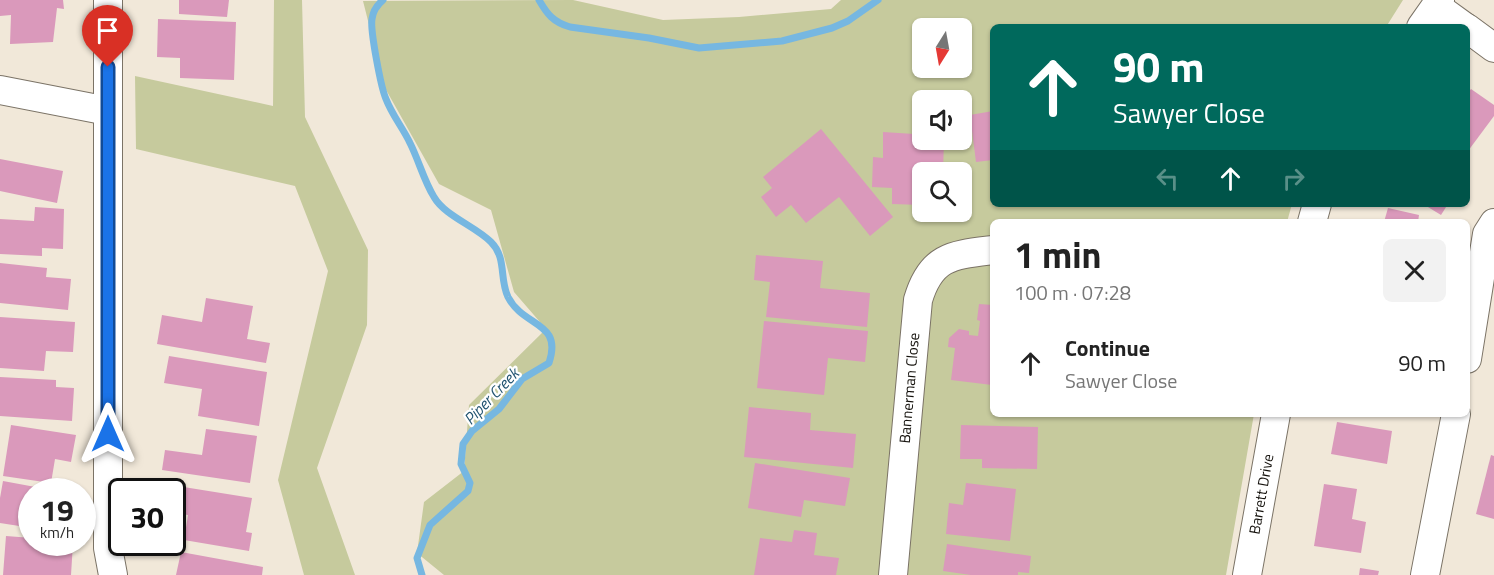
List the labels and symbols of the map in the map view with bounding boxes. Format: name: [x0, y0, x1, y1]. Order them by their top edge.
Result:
pin: [82, 5, 133, 67]
north arrow: [912, 18, 972, 78]
street label: Bannerman Close: [893, 332, 925, 444]
water label: Piper Creek: [458, 361, 526, 430]
position arrow: [76, 402, 140, 466]
street label: Barrett Drive: [1243, 452, 1279, 536]
speed limit sign: 30: [108, 478, 186, 556]

